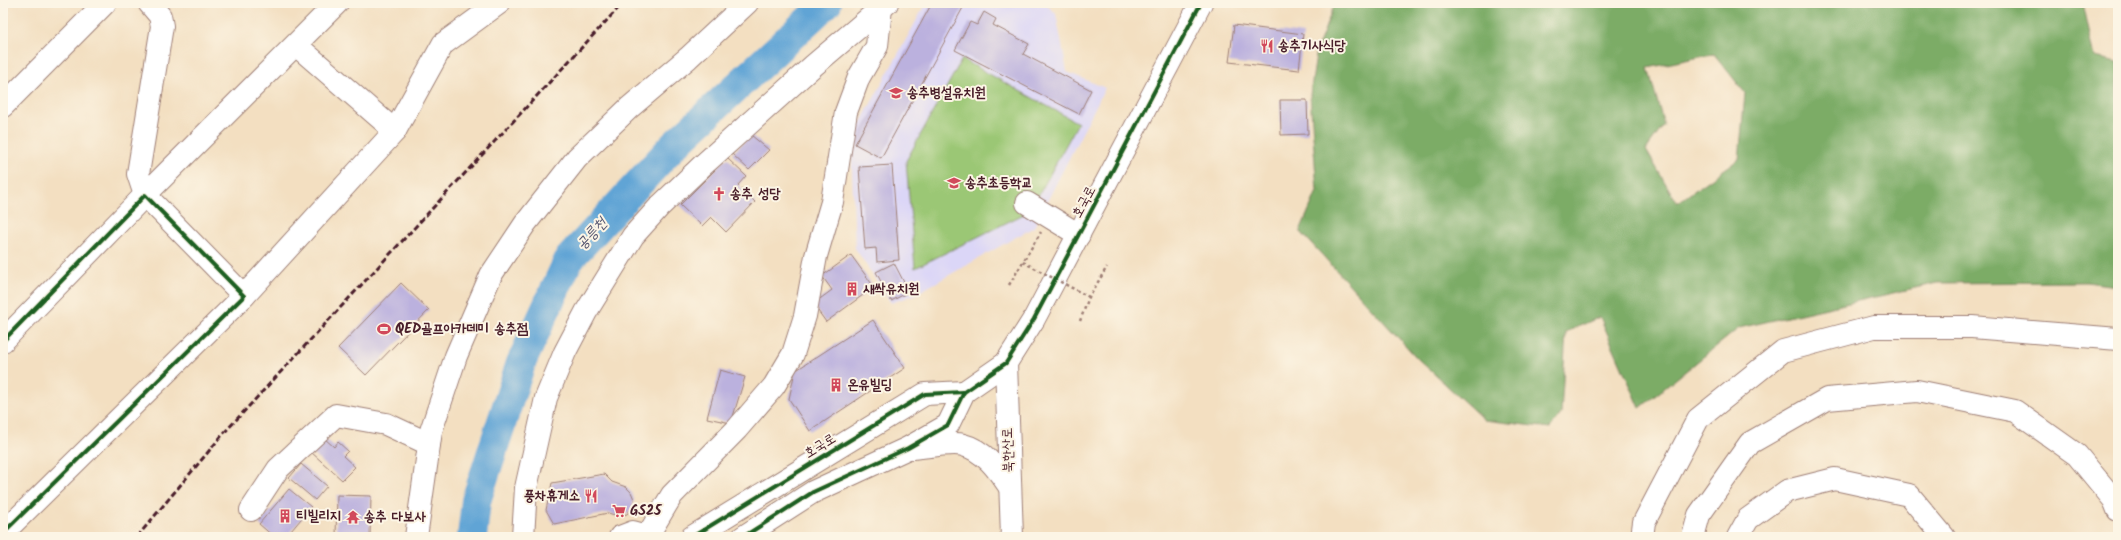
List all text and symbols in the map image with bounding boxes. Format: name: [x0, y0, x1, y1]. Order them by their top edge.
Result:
place label: 송추기사식당: [1278, 35, 1346, 57]
restaurant icon: 송추기사식당: [1259, 38, 1275, 54]
place label: 송추병설유치원: [907, 82, 986, 104]
school or university icon: 송추병설유치원: [888, 85, 904, 101]
place label: 송추초등학교: [965, 172, 1033, 194]
school or university icon: 송추초등학교: [946, 175, 962, 191]
street label: 호국로: [1066, 182, 1102, 222]
place label: 송추 성당: [730, 183, 781, 205]
church icon: 송추 성당: [711, 186, 727, 202]
water label: 공릉천: [571, 211, 614, 255]
place label: 새싹유치원: [863, 278, 919, 300]
building icon: 새싹유치원: [844, 281, 860, 297]
place label: QED골프아카데미 송추점: [395, 318, 529, 340]
sports icon: QED골프아카데미 송추점: [376, 321, 392, 337]
place label: 온유빌딩: [847, 374, 892, 396]
building icon: 온유빌딩: [828, 377, 844, 393]
street label: 북한산로: [997, 427, 1019, 473]
street label: 호국로: [800, 428, 840, 464]
place label: 풍차휴게소: [524, 485, 580, 507]
restaurant icon: 풍차휴게소: [583, 488, 599, 504]
place label: GS25: [630, 500, 663, 522]
supermarket icon: GS25: [611, 503, 627, 519]
place label: 티빌리지: [296, 505, 341, 527]
place label: 송추 다보사: [364, 506, 426, 528]
building icon: 티빌리지: [277, 508, 293, 524]
temple icon: 송추 다보사: [345, 509, 361, 525]

